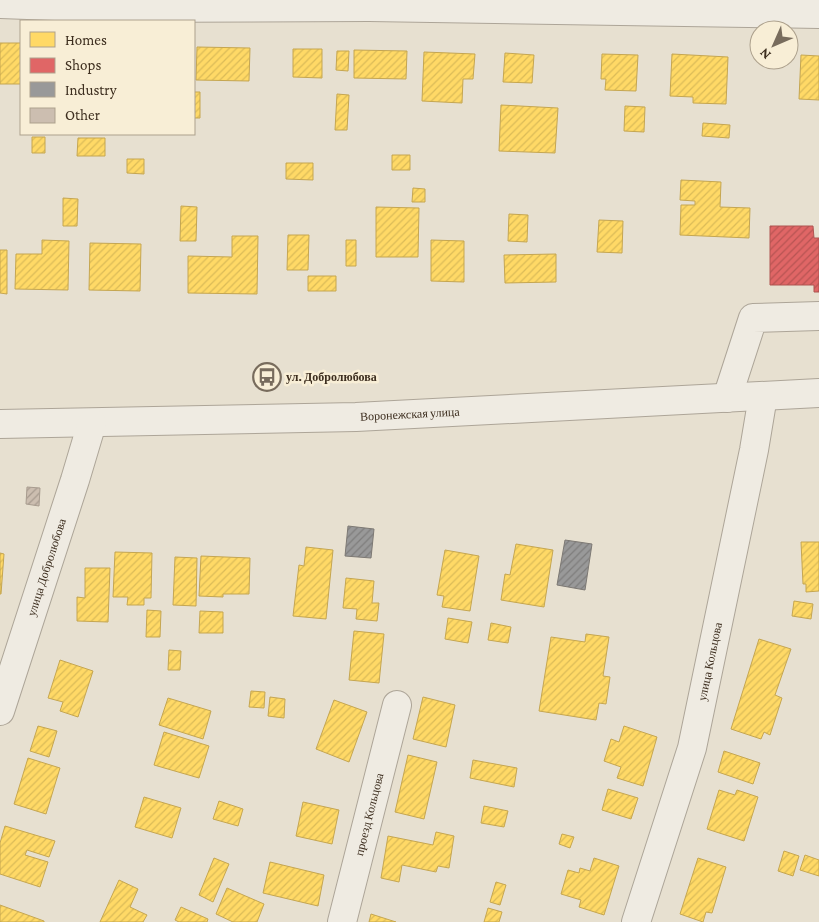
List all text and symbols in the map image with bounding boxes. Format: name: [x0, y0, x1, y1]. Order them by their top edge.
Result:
legend: [20, 20, 195, 135]
north arrow: [749, 20, 799, 70]
text: Homes: [65, 32, 107, 48]
text: N: [755, 45, 774, 63]
text: Shops: [65, 57, 101, 74]
text: Industry: [65, 82, 117, 99]
text: Other: [65, 107, 101, 123]
bus stop icon: ул. Добролюбова: [252, 362, 282, 392]
place label: ул. Добролюбова: [286, 370, 377, 384]
street label: Воронежская улица: [360, 405, 461, 424]
street label: улица Добролюбова: [24, 516, 69, 618]
street label: улица Кольцова: [695, 620, 725, 702]
street label: проезд Кольцова: [352, 771, 387, 857]

